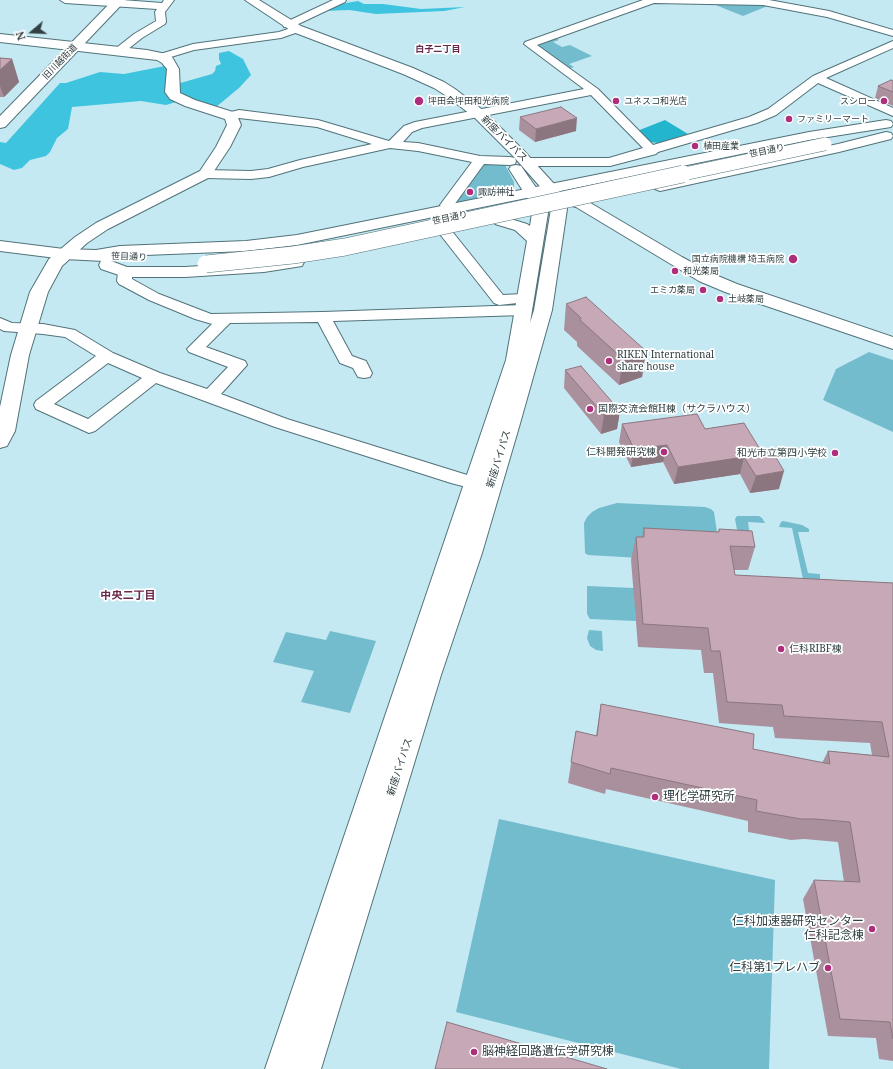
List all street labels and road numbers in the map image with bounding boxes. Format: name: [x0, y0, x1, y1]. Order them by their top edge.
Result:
street label: 旧川越街道: [40, 42, 80, 82]
street label: 新座バイパス: [479, 114, 529, 164]
street label: 笹目通り: [748, 142, 786, 160]
street label: 笹目通り: [431, 209, 469, 227]
street label: 笹目通り: [111, 251, 147, 263]
street label: 新座バイパス: [484, 429, 514, 489]
street label: 新座バイパス: [385, 737, 415, 797]

